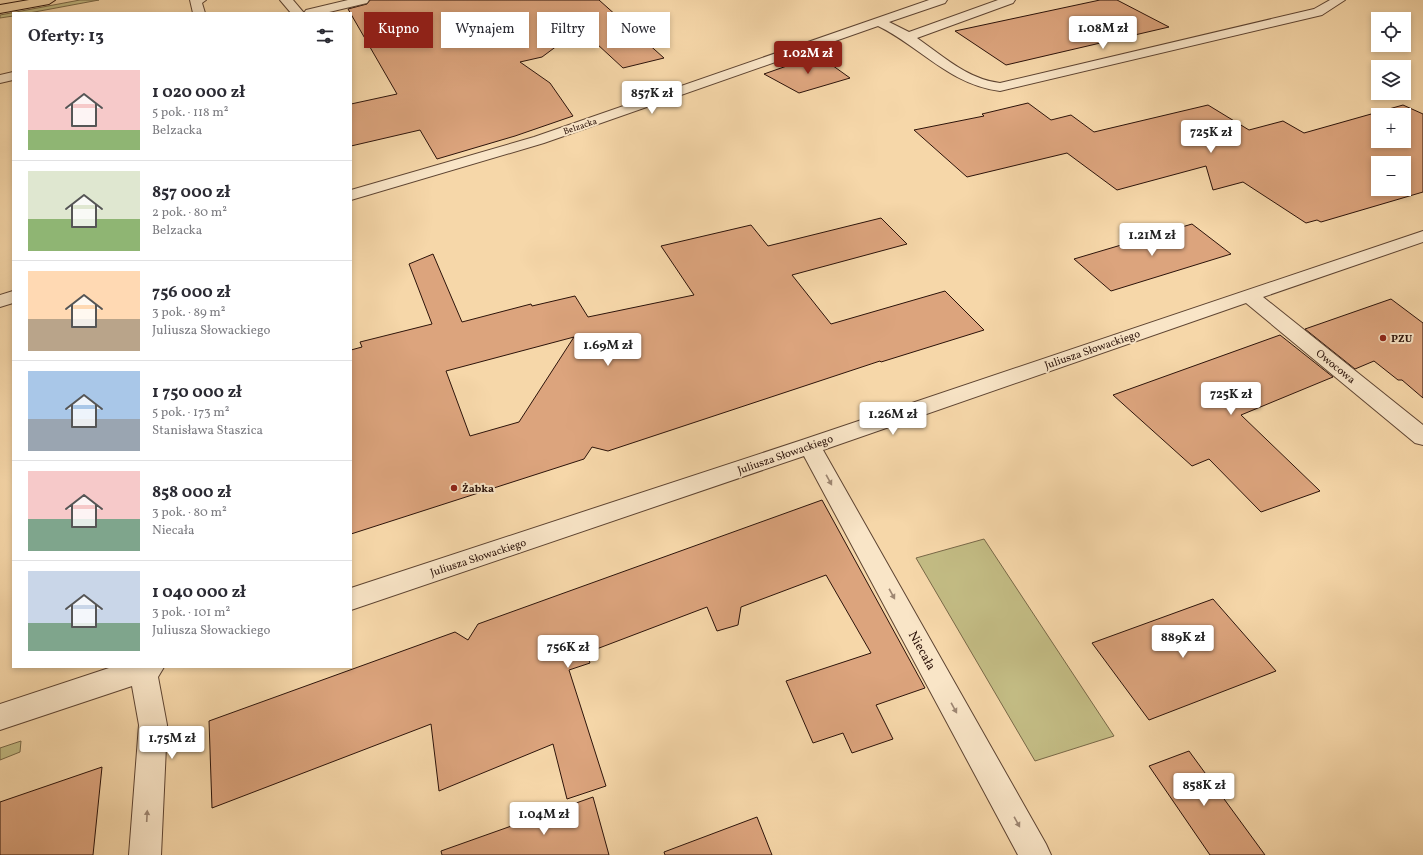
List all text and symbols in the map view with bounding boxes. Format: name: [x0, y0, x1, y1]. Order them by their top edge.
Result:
chip: Kupno: [364, 12, 433, 48]
chip: Wynajem: [441, 12, 529, 48]
chip: Filtry: [537, 12, 599, 48]
chip: Nowe: [607, 12, 670, 48]
map controls: [1371, 12, 1411, 196]
button: locate: [1371, 12, 1411, 52]
pin: 1.08M zł: [1062, 16, 1144, 50]
text: 1.08M zł: [1078, 20, 1128, 38]
text: Oferty: 13: [28, 25, 104, 48]
icon: filters: [314, 25, 336, 47]
pin: 1.02M zł: [767, 41, 849, 75]
text: 1.02M zł: [783, 45, 833, 63]
button: layers: [1371, 60, 1411, 100]
text: 1 020 000 zł: [152, 81, 245, 104]
pin: 857K zł: [615, 81, 689, 115]
text: 857K zł: [631, 85, 673, 103]
icon: home: [60, 86, 108, 134]
text: 5 pok. · 118 m²: [152, 104, 229, 122]
button: +: [1371, 108, 1411, 148]
street label: Belzacka: [562, 115, 599, 138]
pin: 725K zł: [1174, 120, 1248, 154]
text: Belzacka: [152, 122, 202, 140]
text: 725K zł: [1190, 124, 1232, 142]
button: −: [1371, 156, 1411, 196]
text: 857 000 zł: [152, 181, 230, 204]
icon: home: [60, 187, 108, 235]
text: 2 pok. · 80 m²: [152, 204, 227, 222]
text: Belzacka: [152, 222, 202, 240]
pin: 1.21M zł: [1111, 223, 1193, 257]
text: 1.21M zł: [1128, 227, 1176, 245]
text: 756 000 zł: [152, 281, 231, 304]
icon: home: [60, 287, 108, 335]
text: 3 pok. · 89 m²: [152, 304, 226, 322]
text: Juliusza Słowackiego: [152, 322, 270, 340]
street label: Juliusza Słowackiego: [1043, 327, 1142, 374]
place label: PZU: [1391, 332, 1413, 347]
pin: 1.69M zł: [567, 333, 649, 367]
marker: PZU: [1378, 333, 1388, 343]
text: 1.69M zł: [583, 337, 633, 355]
street label: Owocowa: [1312, 347, 1358, 388]
text: 1 750 000 zł: [152, 381, 242, 404]
pin: 725K zł: [1194, 382, 1268, 416]
text: 725K zł: [1210, 386, 1252, 404]
icon: home: [60, 387, 108, 435]
pin: 1.26M zł: [852, 402, 934, 436]
text: 5 pok. · 173 m²: [152, 404, 230, 422]
text: 1.26M zł: [868, 406, 918, 424]
text: Stanisława Staszica: [152, 422, 263, 440]
street label: Juliusza Słowackiego: [736, 432, 835, 479]
one-way arrow: [826, 474, 833, 486]
text: 858 000 zł: [152, 481, 231, 504]
place label: Żabka: [462, 482, 494, 497]
marker: Żabka: [449, 483, 459, 493]
icon: home: [60, 487, 108, 535]
text: 3 pok. · 80 m²: [152, 504, 227, 522]
text: Niecała: [152, 522, 194, 540]
street label: Juliusza Słowackiego: [428, 536, 529, 581]
text: 1 040 000 zł: [152, 581, 246, 604]
icon: home: [60, 587, 108, 635]
one-way arrow: [888, 588, 895, 600]
text: 3 pok. · 101 m²: [152, 604, 230, 622]
text: Juliusza Słowackiego: [152, 622, 270, 640]
pin: 889K zł: [1146, 625, 1220, 659]
street label: Niecała: [903, 628, 939, 674]
text: 889K zł: [1161, 629, 1205, 647]
pin: 756K zł: [531, 635, 605, 669]
text: 756K zł: [547, 639, 589, 657]
one-way arrow: [951, 702, 958, 714]
pin: 1.75M zł: [131, 726, 213, 760]
text: 1.75M zł: [148, 730, 196, 748]
pin: 858K zł: [1167, 773, 1241, 807]
text: 858K zł: [1182, 777, 1226, 795]
pin: 1.04M zł: [503, 802, 585, 836]
text: 1.04M zł: [519, 806, 569, 824]
one-way arrow: [144, 810, 151, 822]
one-way arrow: [1013, 816, 1020, 828]

